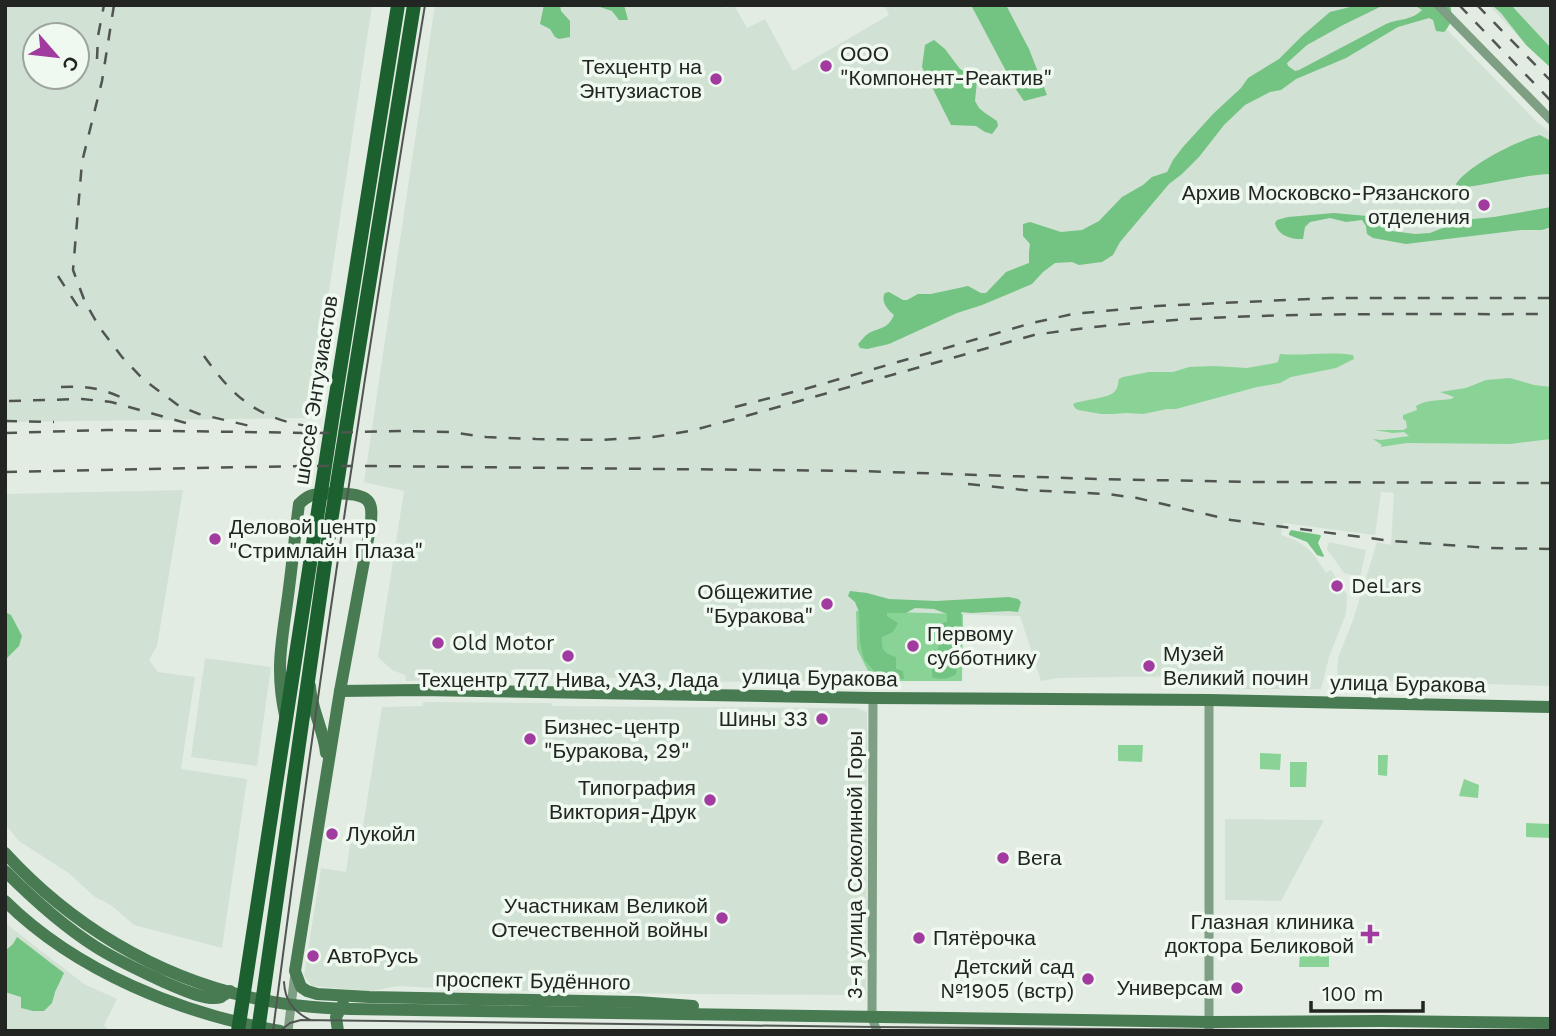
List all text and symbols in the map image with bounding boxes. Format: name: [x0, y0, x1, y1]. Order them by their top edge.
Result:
north arrow: [21, 21, 91, 91]
place label: ООО "Компонент-Реактив": [840, 41, 1052, 90]
text: С: [57, 52, 84, 75]
place label: Техцентр на Энтузиастов: [579, 54, 702, 103]
marker: ООО "Компонент-Реактив": [818, 58, 834, 74]
marker: Техцентр на Энтузиастов: [708, 71, 724, 87]
place label: Архив Московско-Рязанского отделения: [1182, 180, 1470, 229]
marker: Архив Московско-Рязанского отделения: [1476, 197, 1492, 213]
street label: шоссе Энтузиастов: [288, 294, 343, 486]
place label: Деловой центр "Стримлайн Плаза": [229, 514, 423, 563]
marker: Деловой центр "Стримлайн Плаза": [207, 531, 223, 547]
place label: DeLars: [1351, 573, 1422, 598]
marker: DeLars: [1329, 578, 1345, 594]
place label: Общежитие "Буракова": [697, 579, 813, 628]
marker: Общежитие "Буракова": [819, 596, 835, 612]
place label: Первому субботнику: [927, 621, 1037, 670]
place label: Old Motor: [452, 630, 555, 655]
marker: Old Motor: [430, 635, 446, 651]
marker: Первому субботнику: [905, 638, 921, 654]
place label: Музей Великий почин: [1163, 641, 1309, 690]
marker: Техцентр 777 Нива, УАЗ, Лада: [560, 648, 576, 664]
marker: Музей Великий почин: [1141, 658, 1157, 674]
street label: улица Буракова: [742, 664, 898, 691]
place label: Техцентр 777 Нива, УАЗ, Лада: [418, 667, 719, 692]
street label: улица Буракова: [1330, 670, 1486, 697]
place label: Шины 33: [719, 706, 808, 731]
marker: Шины 33: [814, 711, 830, 727]
place label: Бизнес-центр "Буракова, 29": [544, 714, 690, 763]
marker: Бизнес-центр "Буракова, 29": [522, 731, 538, 747]
street label: 3-я улица Соколиной Горы: [842, 731, 867, 999]
place label: Типография Виктория-Друк: [549, 775, 697, 824]
marker: Типография Виктория-Друк: [702, 792, 718, 808]
place label: Лукойл: [346, 821, 416, 846]
marker: Лукойл: [324, 826, 340, 842]
place label: Вега: [1017, 845, 1062, 870]
marker: Вега: [995, 850, 1011, 866]
place label: Участникам Великой Отечественной войны: [491, 893, 708, 942]
place label: Глазная клиника доктора Беликовой: [1165, 909, 1354, 958]
marker: Участникам Великой Отечественной войны: [714, 910, 730, 926]
marker: Глазная клиника доктора Беликовой: [1360, 924, 1380, 944]
place label: Пятёрочка: [933, 925, 1036, 950]
marker: Пятёрочка: [911, 930, 927, 946]
place label: АвтоРусь: [327, 943, 419, 968]
marker: АвтоРусь: [305, 948, 321, 964]
place label: Детский сад №1905 (встр): [940, 954, 1074, 1003]
street label: проспект Будённого: [435, 966, 631, 995]
scale bar: [1311, 970, 1423, 1014]
marker: Детский сад №1905 (встр): [1080, 971, 1096, 987]
place label: Универсам: [1116, 975, 1223, 1000]
marker: Универсам: [1229, 980, 1245, 996]
text: 100 m: [1322, 981, 1384, 1006]

